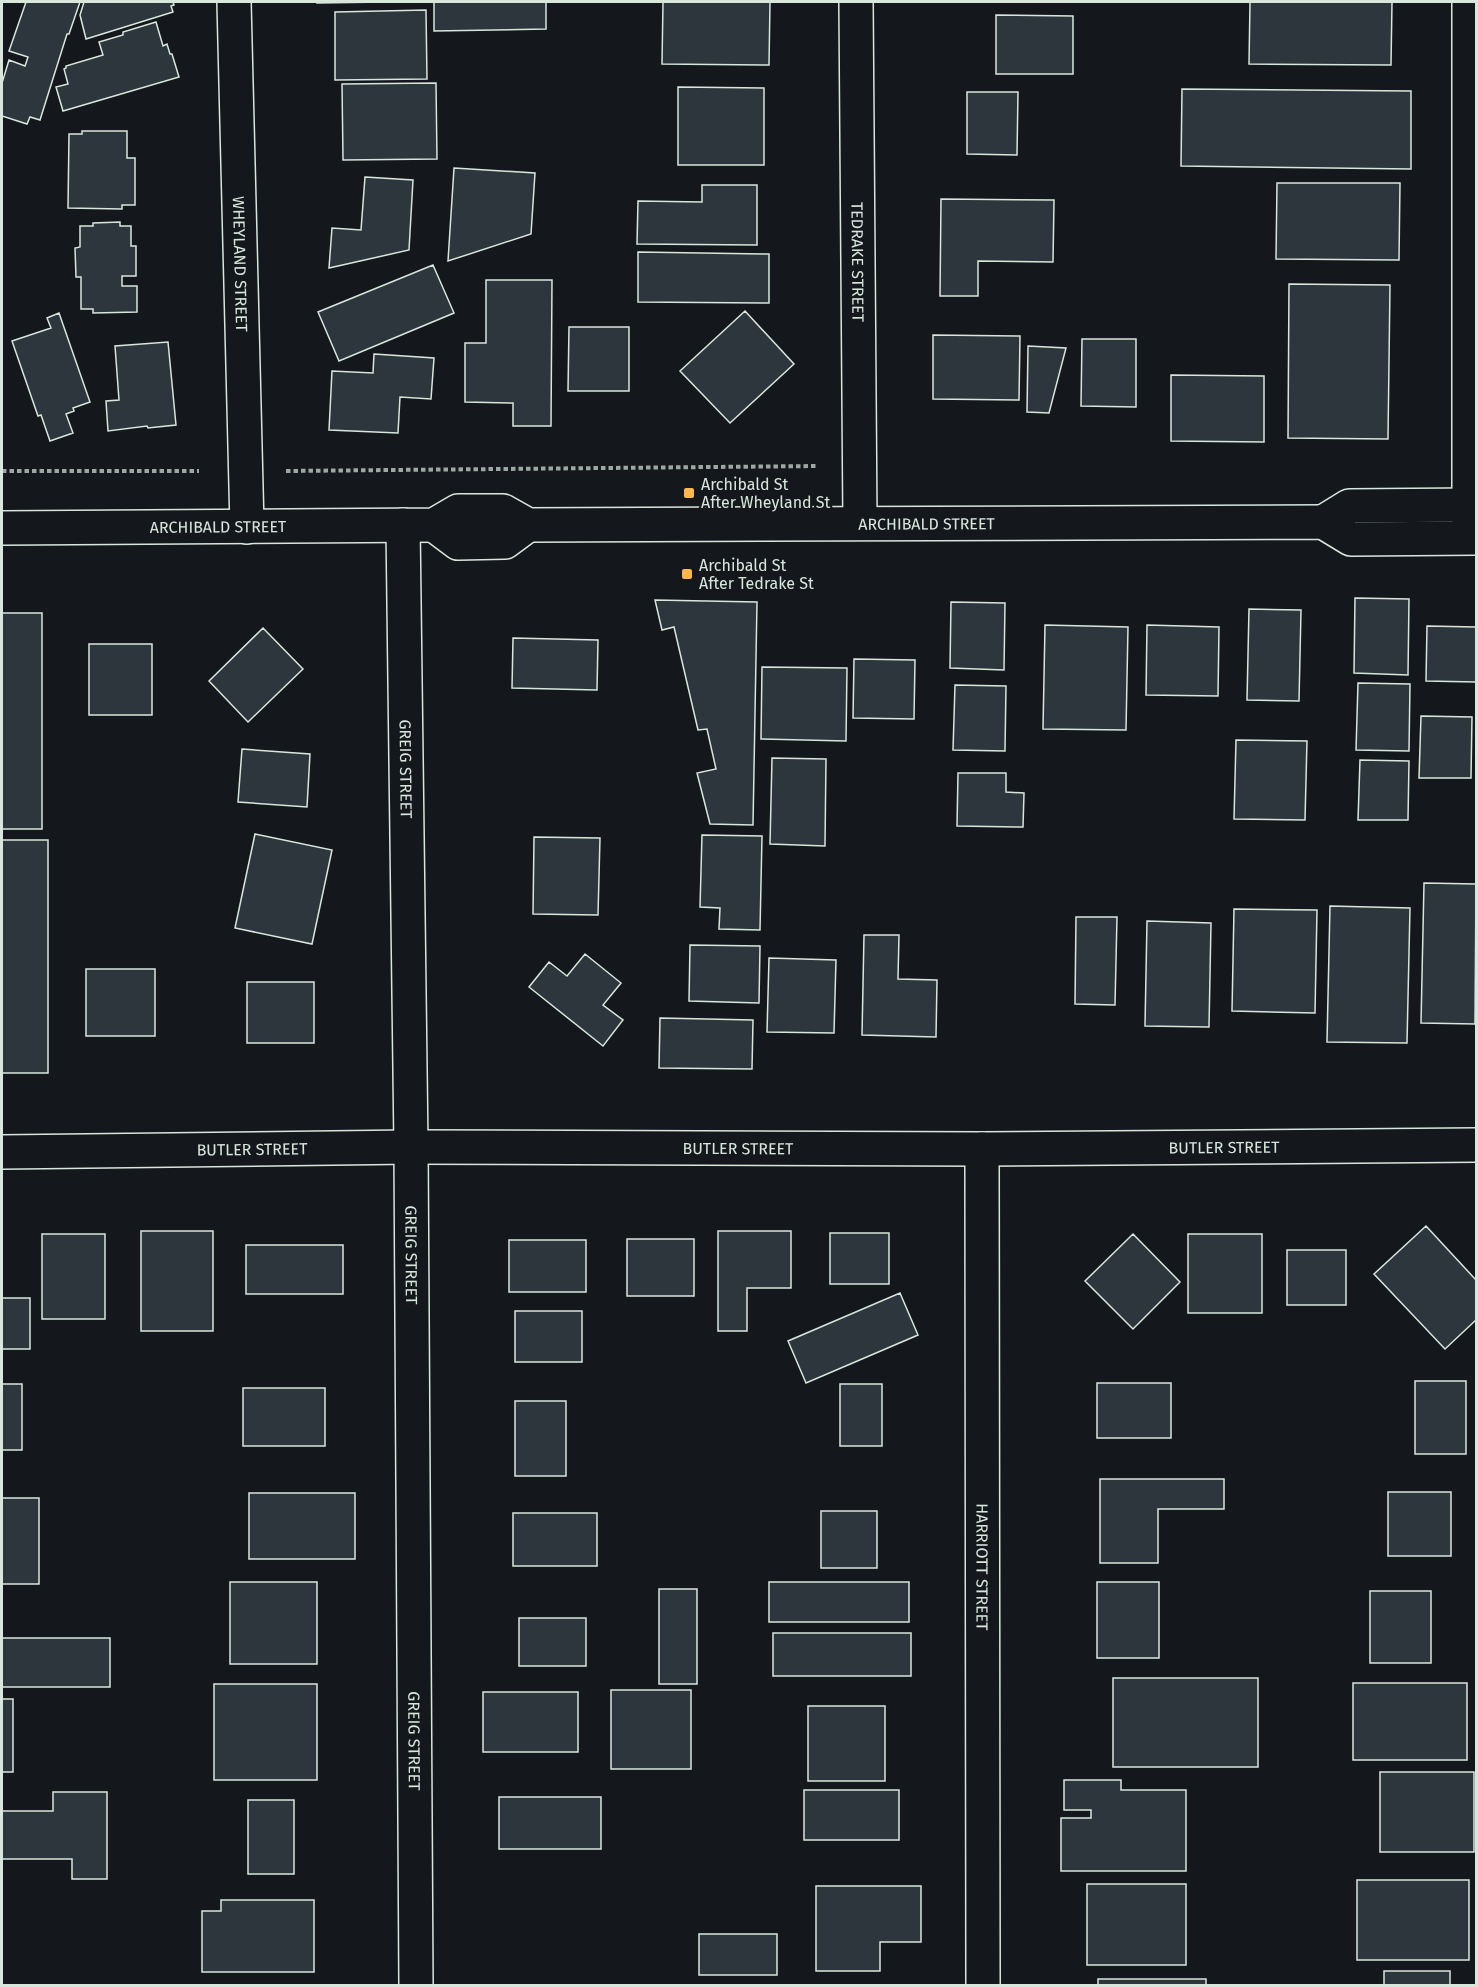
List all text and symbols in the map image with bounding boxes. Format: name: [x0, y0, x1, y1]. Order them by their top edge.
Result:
street label: WHEYLAND STREET: [229, 196, 252, 333]
street label: TEDRAKE STREET: [848, 202, 868, 323]
place label: Archibald St After Wheyland St: [701, 475, 831, 512]
marker: Archibald St After Wheyland St: [682, 486, 696, 500]
street label: ARCHIBALD STREET: [858, 514, 996, 533]
street label: ARCHIBALD STREET: [150, 517, 287, 536]
place label: Archibald St After Tedrake St: [699, 556, 814, 593]
marker: Archibald St After Tedrake St: [680, 567, 694, 581]
street label: GREIG STREET: [396, 719, 416, 819]
street label: BUTLER STREET: [1168, 1137, 1280, 1157]
street label: BUTLER STREET: [683, 1138, 794, 1158]
street label: BUTLER STREET: [196, 1139, 308, 1159]
street label: GREIG STREET: [402, 1205, 421, 1305]
street label: HARRIOTT STREET: [973, 1503, 992, 1631]
street label: GREIG STREET: [405, 1691, 424, 1791]

